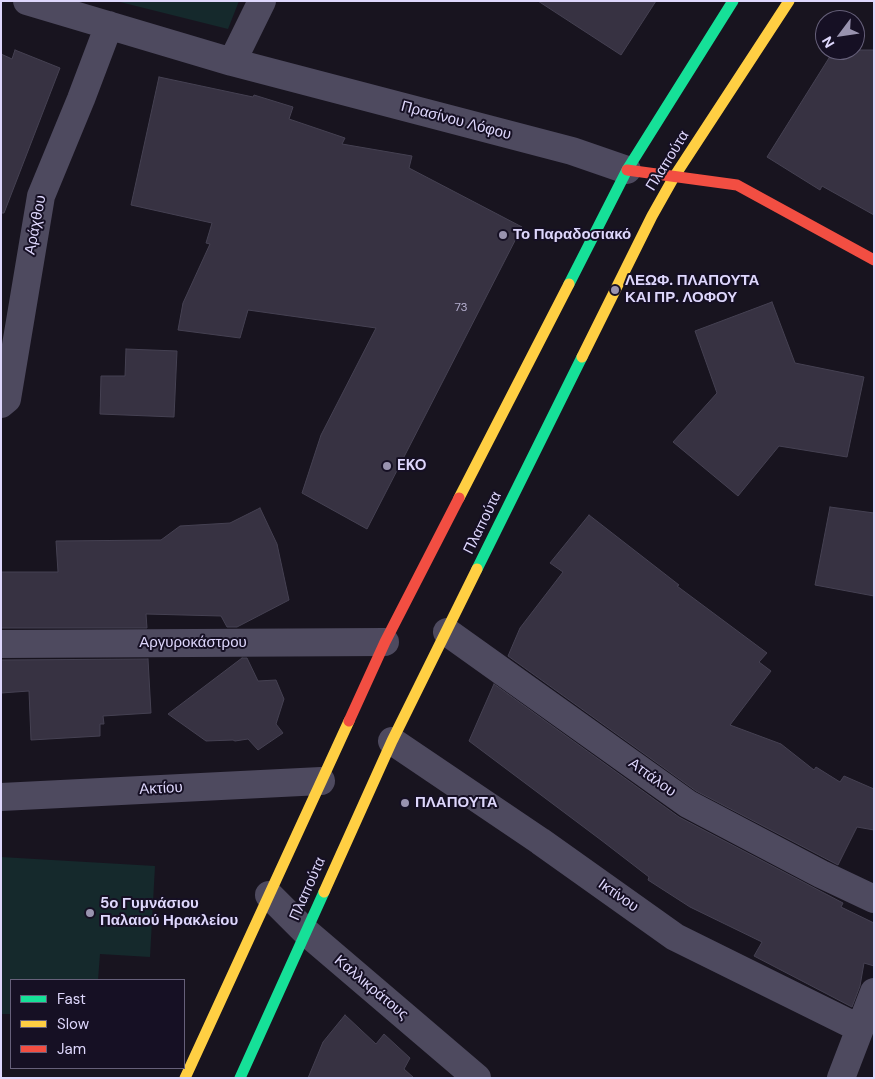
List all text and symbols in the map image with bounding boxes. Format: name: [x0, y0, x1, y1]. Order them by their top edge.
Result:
north arrow: [815, 10, 865, 60]
text: N: [818, 33, 838, 51]
street label: Πρασίνου Λόφου: [399, 98, 513, 144]
street label: Πλαπούτα: [643, 128, 693, 194]
street label: Αράχθου: [21, 194, 51, 256]
place label: Το Παραδοσιακό: [513, 226, 631, 244]
marker: Το Παραδοσιακό: [497, 229, 509, 241]
place label: ΛΕΩΦ. ΠΛΑΠΟΥΤΑ ΚΑΙ ΠΡ. ΛΟΦΟΥ: [625, 272, 759, 307]
marker: ΛΕΩΦ. ΠΛΑΠΟΥΤΑ ΚΑΙ ΠΡ. ΛΟΦΟΥ: [609, 284, 621, 296]
house number: 73: [454, 301, 468, 315]
place label: EKO: [397, 457, 427, 475]
marker: EKO: [381, 460, 393, 472]
street label: Πλαπούτα: [460, 489, 506, 557]
street label: Αργυροκάστρου: [139, 634, 247, 652]
street label: Αττάλου: [625, 755, 679, 801]
street label: Ακτίου: [139, 779, 183, 799]
place label: ΠΛΑΠΟΥΤΑ: [415, 794, 498, 812]
marker: ΠΛΑΠΟΥΤΑ: [399, 797, 411, 809]
street label: Πλαπούτα: [286, 855, 330, 923]
street label: Ικτίνου: [594, 876, 642, 916]
place label: 5ο Γυμνάσιου Παλαιού Ηρακλείου: [100, 895, 238, 930]
marker: 5ο Γυμνάσιου Παλαιού Ηρακλείου: [84, 907, 96, 919]
street label: Καλλικράτους: [330, 952, 412, 1024]
legend: [10, 979, 185, 1069]
text: Fast: [57, 989, 86, 1009]
text: Slow: [57, 1014, 89, 1034]
text: Jam: [57, 1039, 86, 1059]

